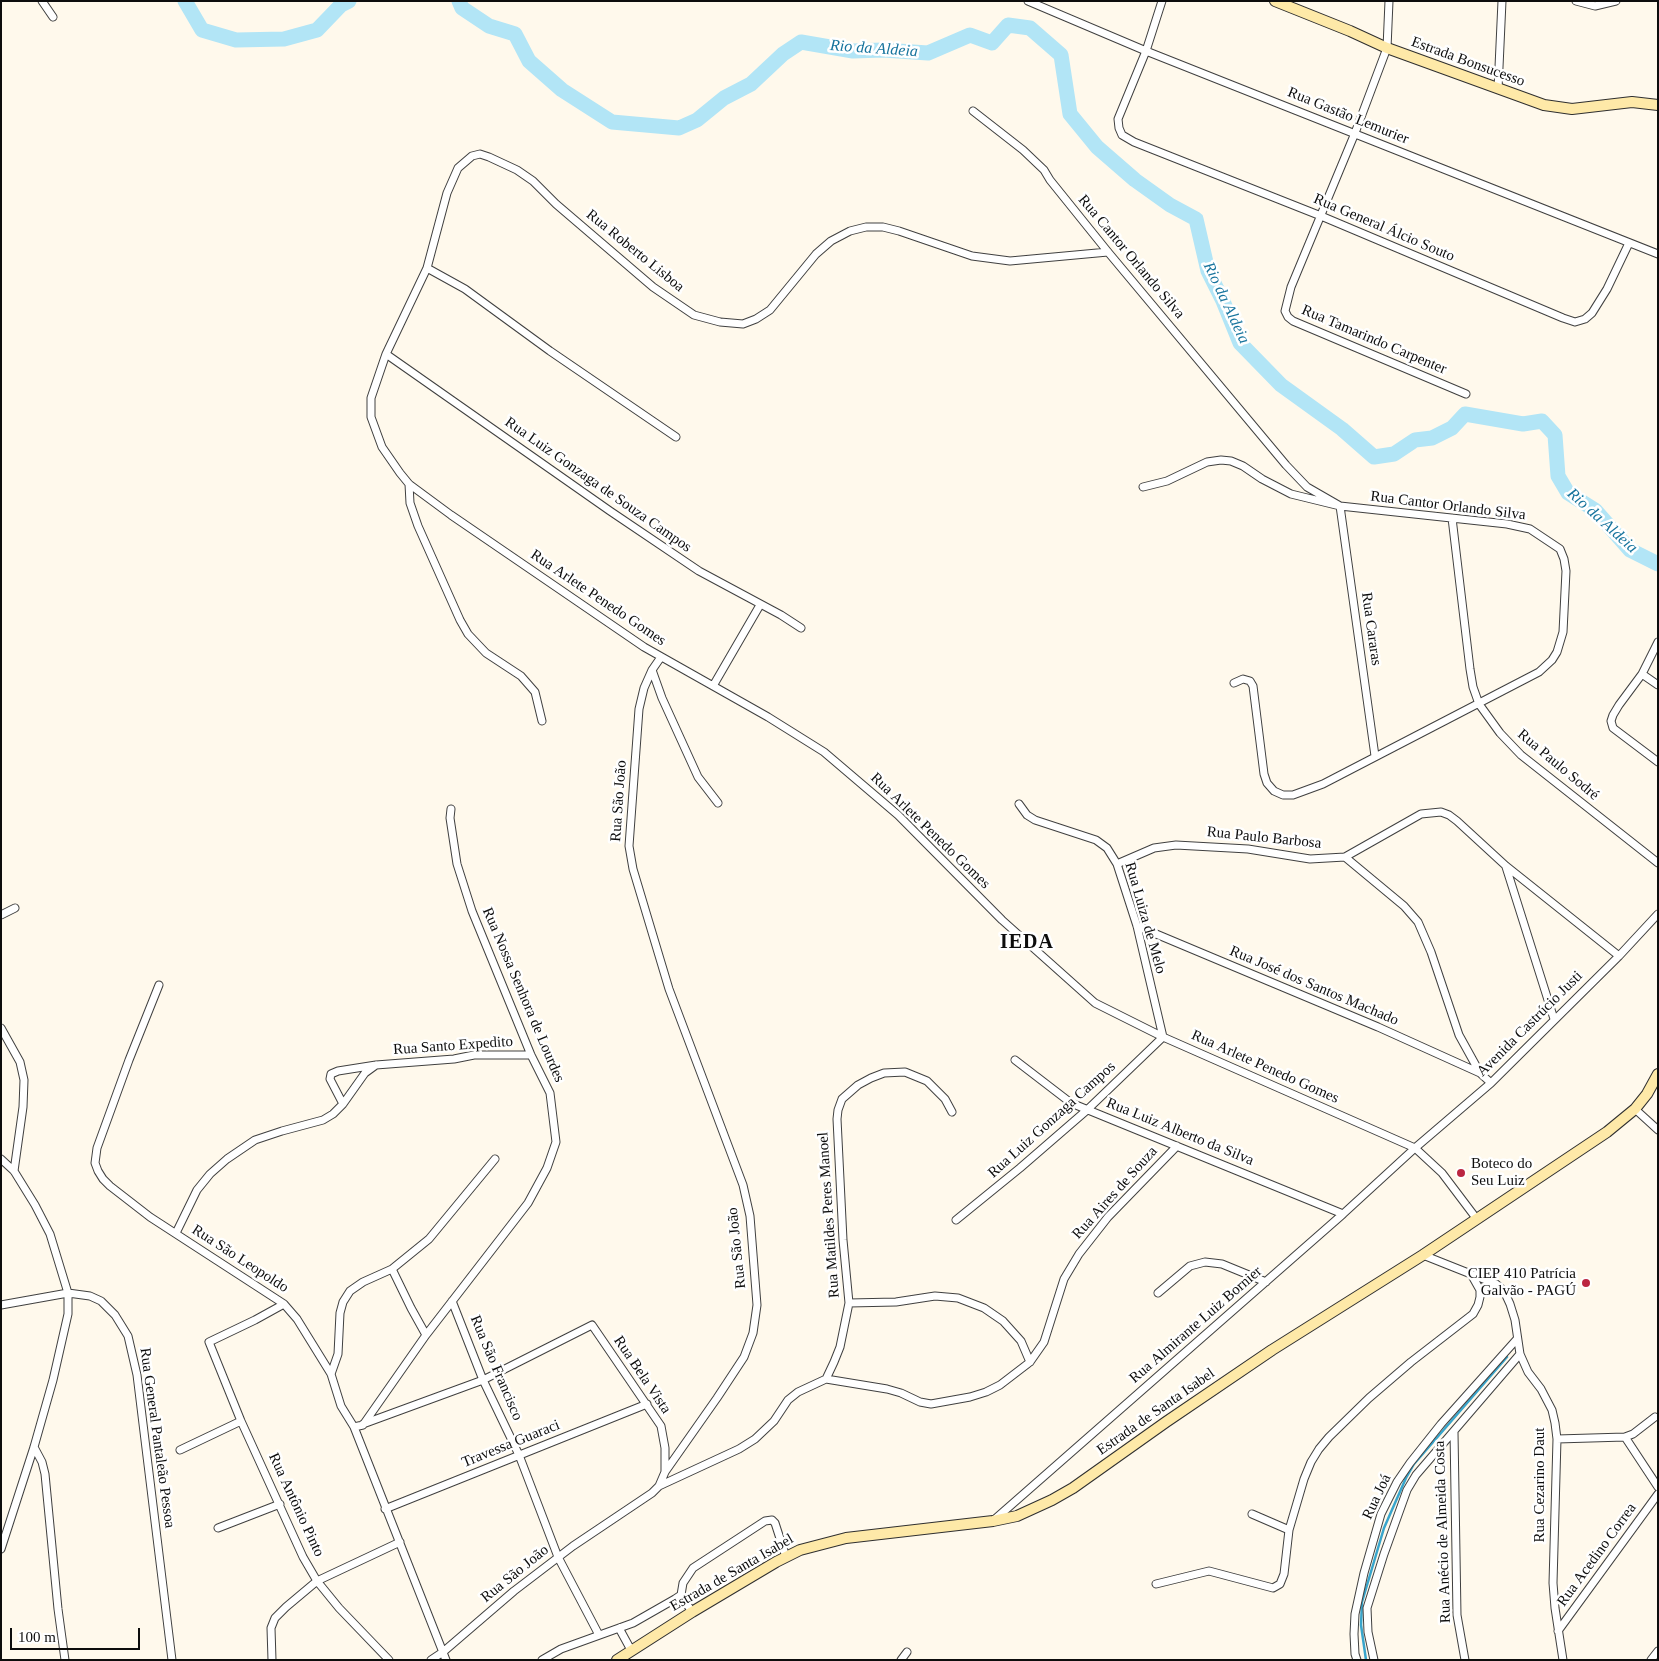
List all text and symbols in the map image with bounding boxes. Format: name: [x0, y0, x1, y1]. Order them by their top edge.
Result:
street label: Estrada Bonsucesso: [1409, 33, 1527, 91]
water label: Rio da Aldeia: [829, 36, 919, 62]
street label: Rua Gastão Lemurier: [1285, 83, 1411, 149]
street label: Rua General Álcio Souto: [1311, 190, 1457, 266]
street label: Rua Cantor Orlando Silva: [1074, 191, 1188, 323]
street label: Rua Roberto Lisboa: [582, 206, 688, 296]
water label: Rio da Aldeia: [1199, 259, 1253, 347]
street label: Rua Tamarindo Carpenter: [1299, 301, 1449, 379]
street label: Rua Luiz Gonzaga de Souza Campos: [501, 413, 695, 557]
water label: Rio da Aldeia: [1563, 484, 1641, 558]
street label: Rua Cantor Orlando Silva: [1369, 488, 1527, 524]
street label: Rua Arlete Penedo Gomes: [527, 546, 669, 650]
street label: Rua Cararas: [1357, 591, 1385, 667]
street label: Rua Paulo Sodré: [1514, 726, 1602, 804]
street label: Rua São João: [607, 760, 631, 842]
street label: Rua Arlete Penedo Gomes: [866, 769, 994, 893]
street label: Rua Paulo Barbosa: [1206, 823, 1322, 853]
street label: Rua Luiza de Melo: [1120, 860, 1170, 976]
street label: Rua Nossa Senhora de Lourdes: [478, 905, 568, 1085]
district label: IEDA: [999, 931, 1055, 955]
street label: Rua José dos Santos Machado: [1227, 942, 1401, 1030]
street label: Avenida Castrúcio Justi: [1473, 967, 1587, 1081]
street label: Rua Arlete Penedo Gomes: [1188, 1026, 1342, 1108]
street label: Rua Santo Expedito: [393, 1033, 513, 1059]
street label: Rua Luiz Gonzaga Campos: [985, 1058, 1119, 1182]
street label: Rua Luiz Alberto da Silva: [1104, 1094, 1256, 1170]
street label: Rua Matildes Peres Manoel: [814, 1131, 844, 1299]
street label: Rua Aires de Souza: [1069, 1143, 1161, 1243]
place label: Boteco do Seu Luiz: [1471, 1155, 1532, 1190]
marker: Boteco do Seu Luiz: [1455, 1167, 1467, 1179]
street label: Rua São João: [724, 1206, 750, 1290]
street label: Rua São Leopoldo: [188, 1221, 292, 1297]
street label: Rua Almirante Luiz Bornier: [1126, 1263, 1266, 1387]
place label: CIEP 410 Patrícia Galvão - PAGÚ: [1468, 1265, 1576, 1300]
marker: CIEP 410 Patrícia Galvão - PAGÚ: [1580, 1277, 1592, 1289]
street label: Rua São Francisco: [466, 1313, 526, 1423]
street label: Rua Bela Vista: [609, 1333, 675, 1417]
street label: Rua General Pantaleão Pessoa: [135, 1347, 179, 1529]
street label: Estrada de Santa Isabel: [1094, 1365, 1218, 1459]
street label: Travessa Guaraci: [459, 1416, 563, 1472]
street label: Rua Cezarino Daut: [1531, 1428, 1549, 1542]
street label: Rua Anécio de Almeida Costa: [1431, 1441, 1455, 1623]
street label: Rua Antônio Pinto: [264, 1450, 328, 1560]
street label: Rua Joá: [1359, 1471, 1395, 1523]
street label: Rua Acedino Correa: [1553, 1500, 1641, 1610]
street label: Estrada de Santa Isabel: [667, 1530, 797, 1616]
street label: Rua São João: [478, 1541, 552, 1607]
scale bar: [12, 1618, 142, 1650]
text: 100 m: [18, 1629, 56, 1645]

